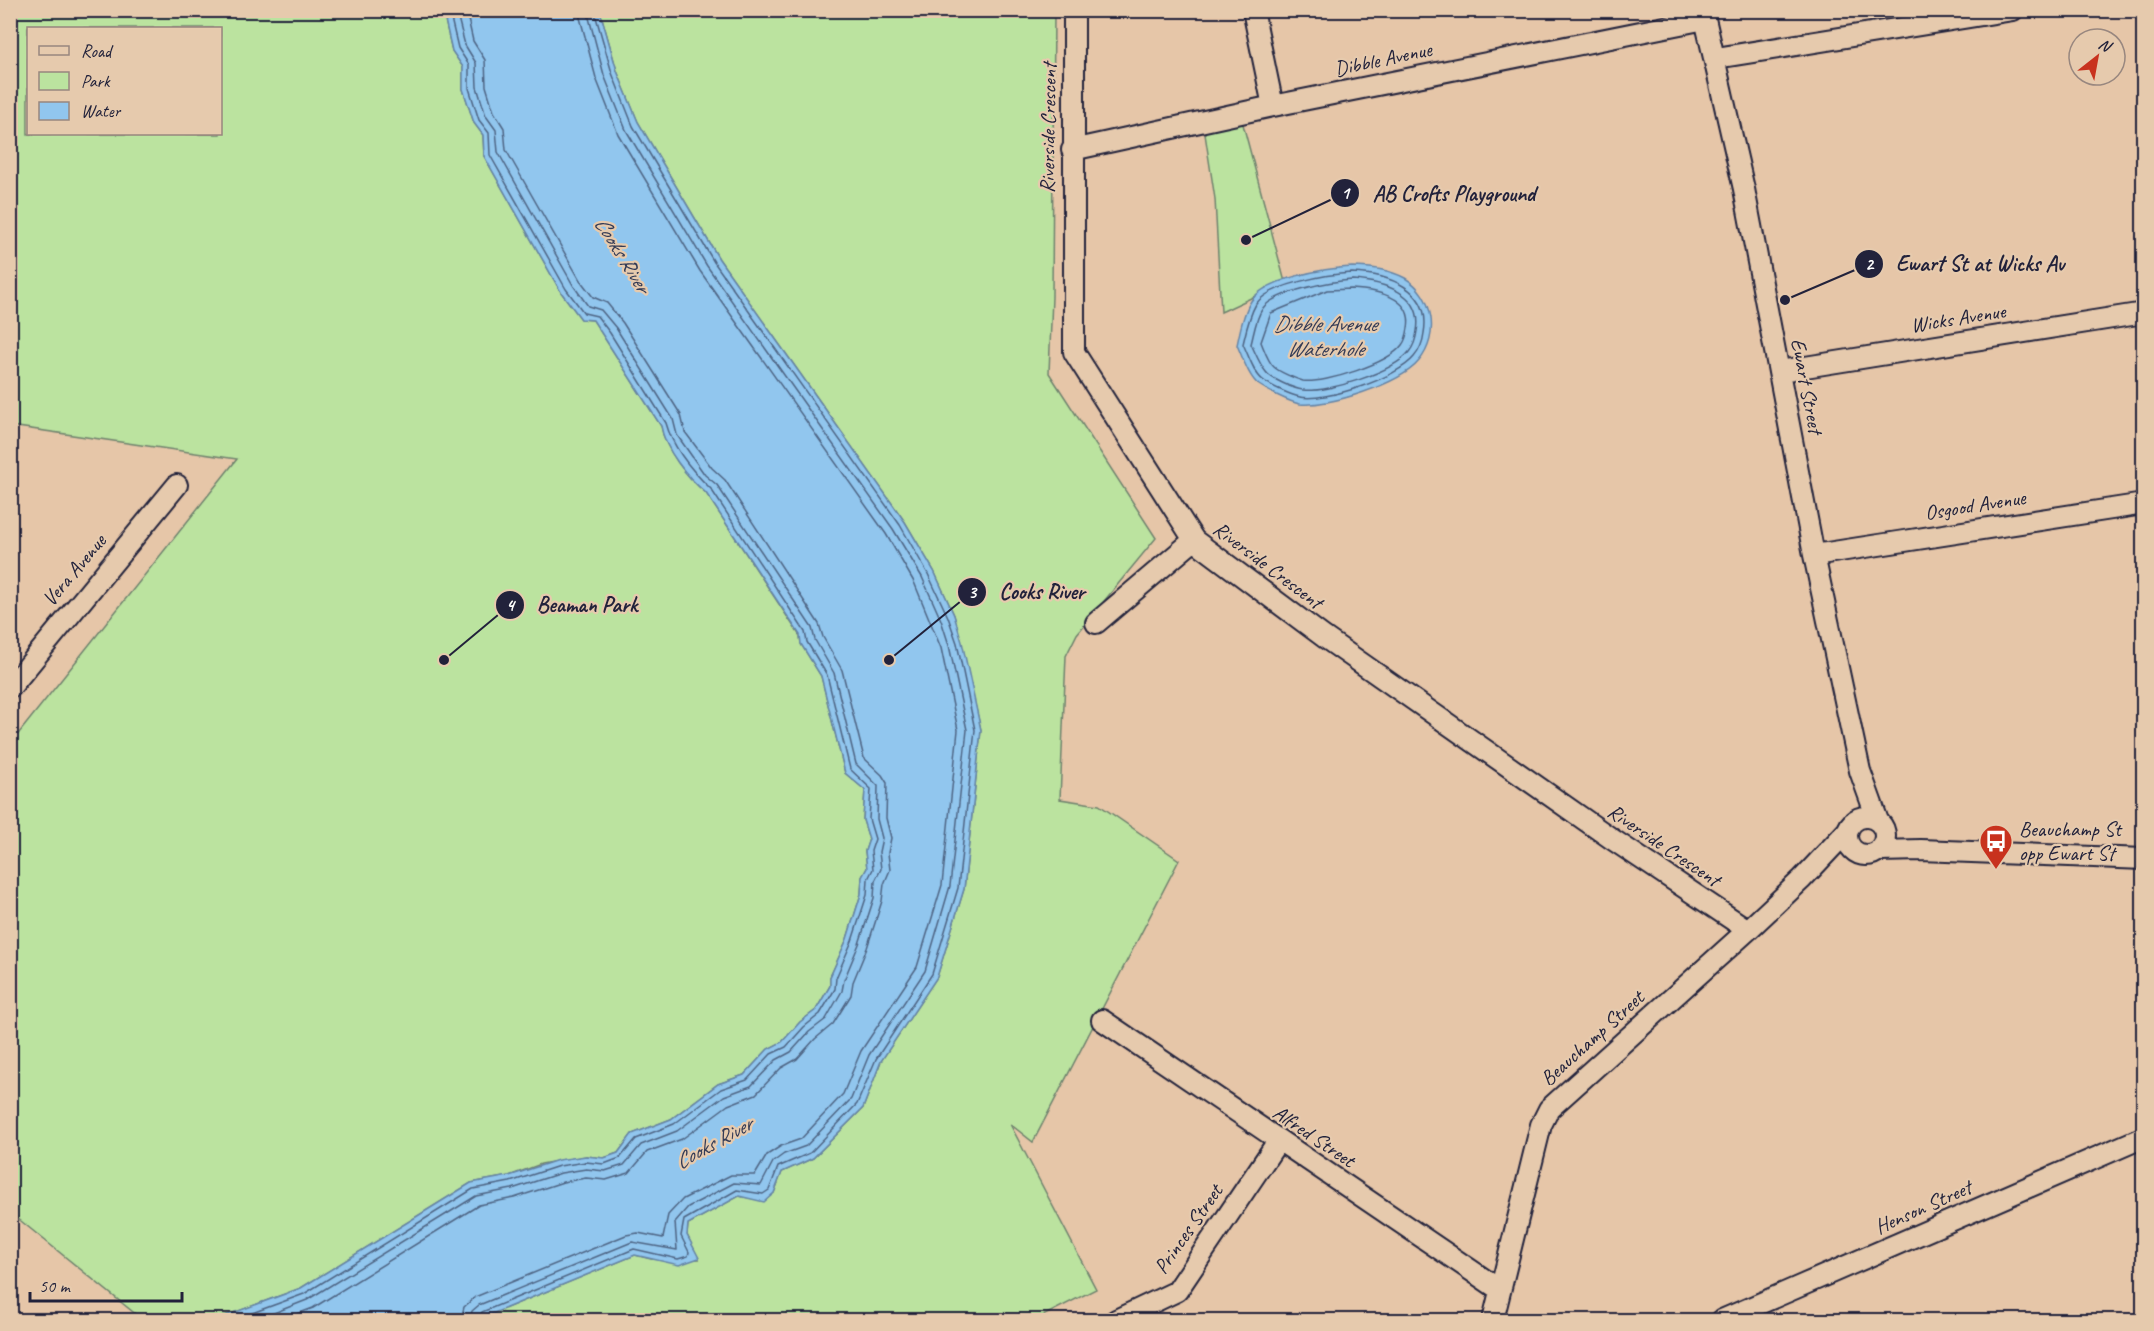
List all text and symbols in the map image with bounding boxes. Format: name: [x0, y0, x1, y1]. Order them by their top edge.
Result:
legend: [27, 27, 222, 135]
north arrow: [2067, 27, 2127, 87]
text: N: [2095, 34, 2116, 58]
street label: Dibble Avenue: [1332, 36, 1435, 82]
text: Road: [81, 40, 114, 62]
street label: Riverside Crescent: [1034, 60, 1062, 193]
text: Park: [81, 70, 111, 92]
text: Water: [81, 100, 122, 122]
callout: AB Crofts Playground: [1330, 173, 1547, 213]
text: AB Crofts Playground: [1373, 180, 1539, 208]
text: 1: [1341, 182, 1351, 204]
water label: Cooks River: [588, 211, 658, 301]
callout: Ewart St at Wicks Av: [1854, 244, 2076, 284]
text: Ewart St at Wicks Av: [1896, 250, 2067, 278]
text: 2: [1865, 253, 1875, 275]
street label: Wicks Avenue: [1909, 298, 2008, 338]
water label: Dibble Avenue Waterhole: [1273, 310, 1380, 363]
street label: Ewart Street: [1785, 336, 1830, 439]
street label: Osgood Avenue: [1923, 484, 2028, 526]
street label: Riverside Crescent: [1208, 515, 1330, 616]
street label: Vera Avenue: [36, 528, 112, 611]
callout: Cooks River: [957, 572, 1097, 612]
text: Cooks River: [999, 578, 1088, 606]
text: 3: [968, 581, 978, 603]
callout: Beaman Park: [495, 585, 649, 625]
text: Beaman Park: [537, 591, 639, 619]
text: 4: [506, 594, 516, 616]
street label: Riverside Crescent: [1603, 798, 1728, 894]
place label: Beauchamp St opp Ewart St: [2019, 816, 2123, 866]
bus stop icon: Beauchamp St opp Ewart St: [1978, 823, 2014, 870]
street label: Beauchamp Street: [1535, 983, 1651, 1091]
street label: Alfred Street: [1268, 1099, 1362, 1174]
water label: Cooks River: [670, 1108, 761, 1176]
street label: Henson Street: [1871, 1173, 1978, 1240]
street label: Princes Street: [1148, 1178, 1229, 1279]
scale bar: [30, 1265, 182, 1303]
text: 50 m: [39, 1275, 72, 1297]

